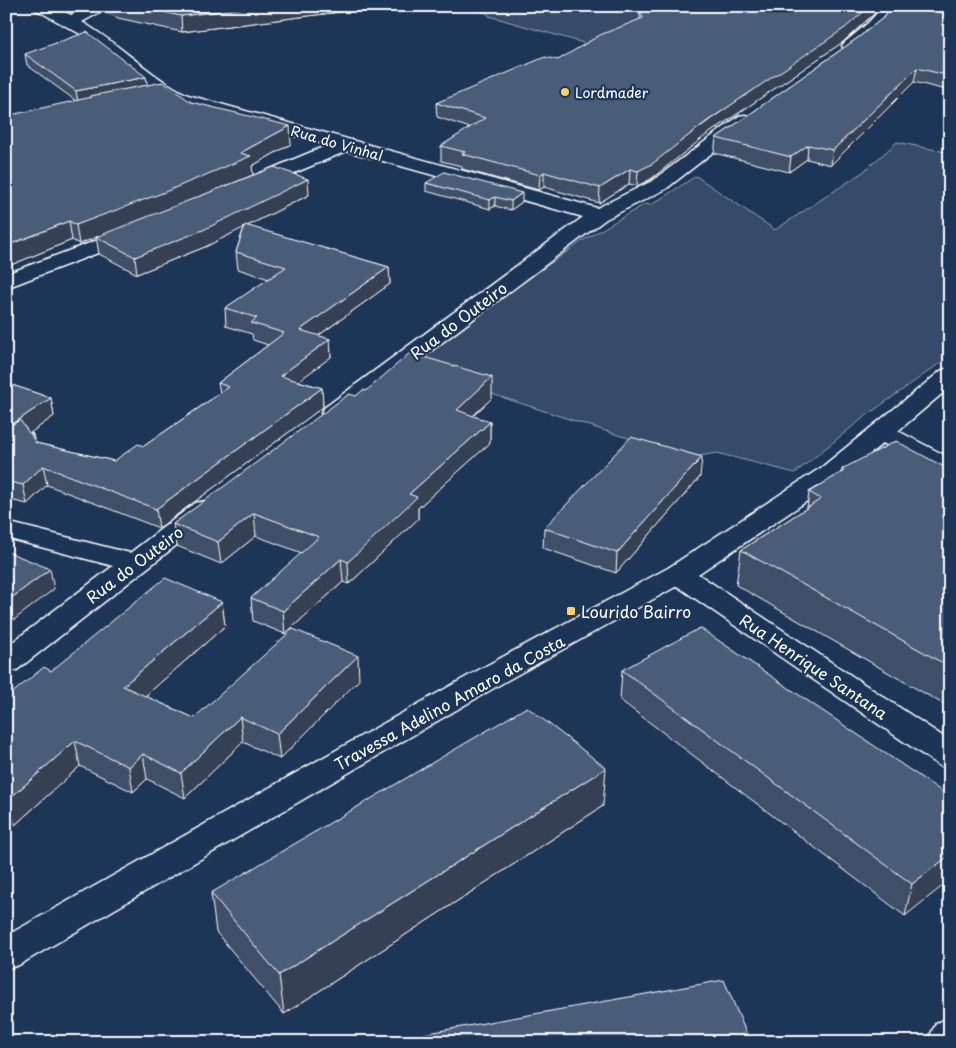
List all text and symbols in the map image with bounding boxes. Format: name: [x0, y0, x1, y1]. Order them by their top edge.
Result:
place label: Lordmader: [575, 82, 649, 103]
marker: Lordmader: [559, 86, 571, 98]
street label: Rua do Vinhal: [288, 120, 386, 166]
street label: Rua do Outeiro: [404, 275, 512, 364]
street label: Rua do Outeiro: [80, 519, 188, 608]
place label: Lourido Bairro: [581, 599, 691, 623]
marker: Lourido Bairro: [565, 605, 577, 617]
street label: Rua Henrique Santana: [735, 607, 893, 725]
street label: Travessa Adelino Amaro da Costa: [329, 628, 569, 776]

